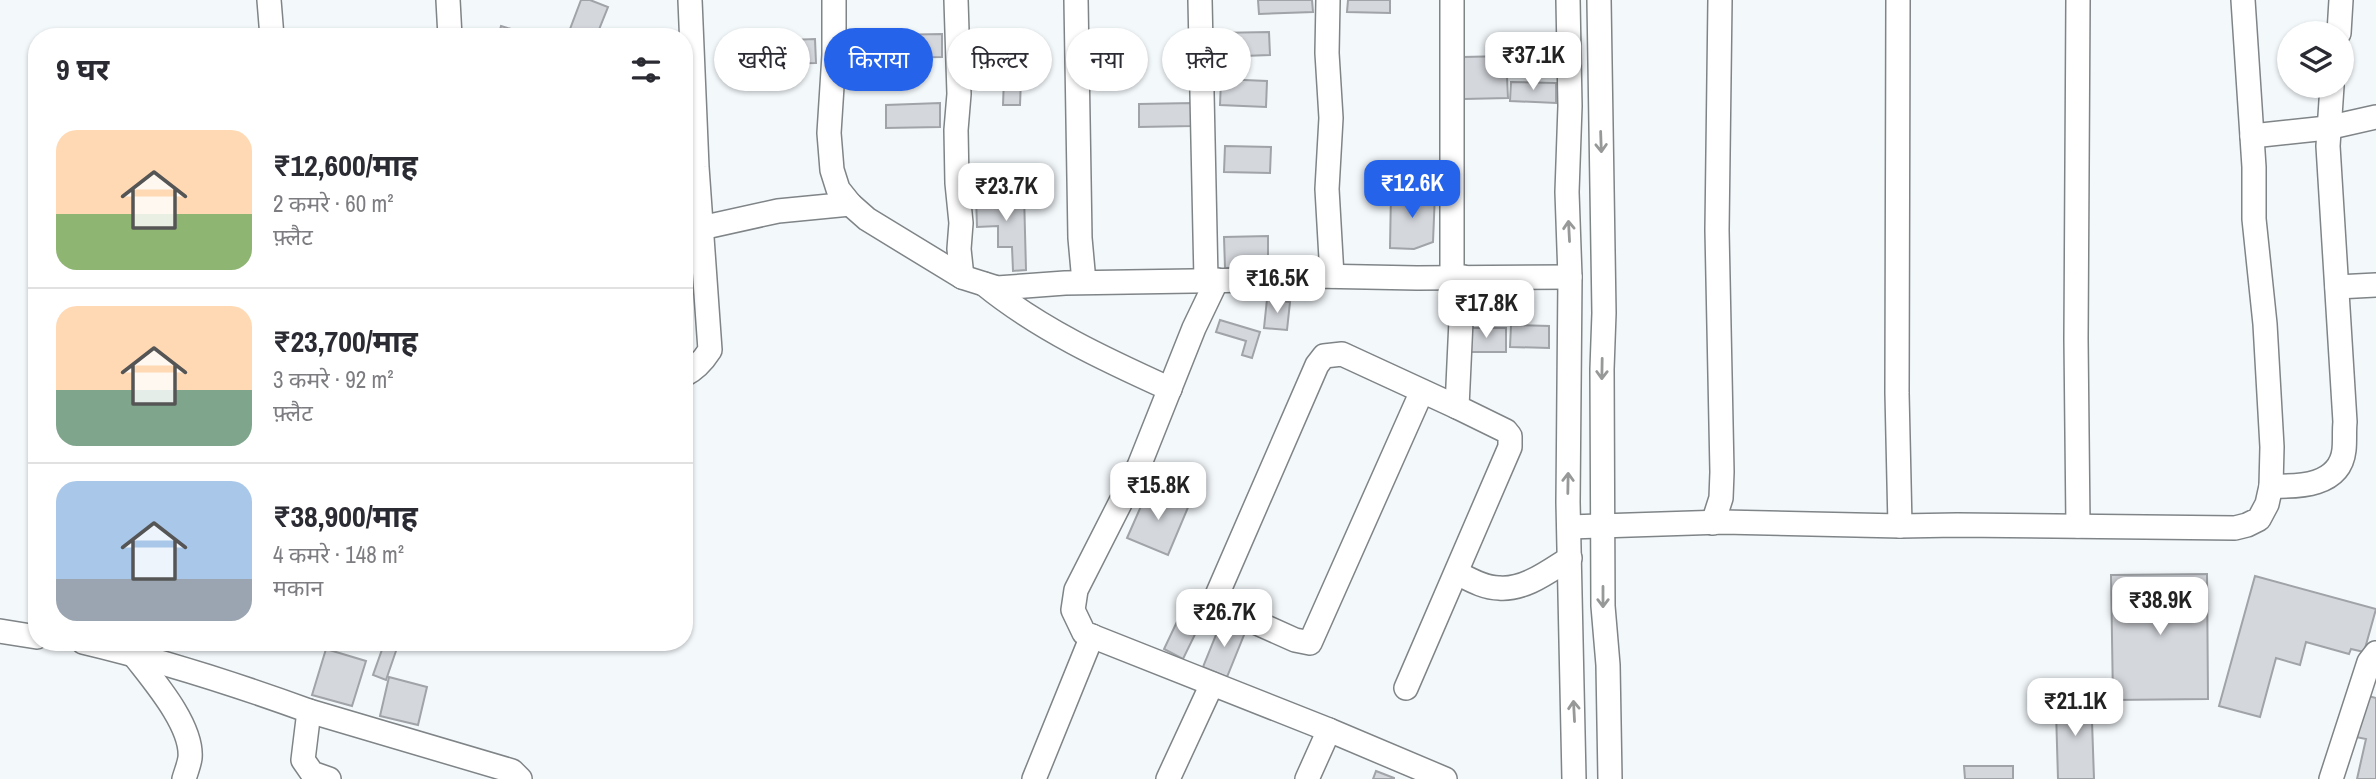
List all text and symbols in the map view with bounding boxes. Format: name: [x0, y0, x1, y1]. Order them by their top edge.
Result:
map controls: [2277, 21, 2354, 98]
button: layers: [2277, 21, 2354, 98]
chip: खरीदें: [714, 28, 810, 91]
chip: किराया: [824, 28, 933, 91]
chip: फ़िल्टर: [947, 28, 1052, 91]
chip: नया: [1066, 28, 1148, 91]
chip: फ़्लैट: [1162, 28, 1251, 91]
pin: ₹37.1K: [1476, 32, 1590, 92]
text: ₹37.1K: [1501, 39, 1565, 70]
text: 9 घर: [56, 49, 109, 89]
icon: filters: [627, 51, 665, 89]
one-way arrow: [1594, 130, 1607, 153]
text: ₹12,600/माह: [273, 145, 418, 185]
icon: home: [112, 158, 196, 242]
pin: ₹12.6K: [1355, 160, 1469, 220]
pin: ₹23.7K: [949, 164, 1063, 223]
text: ₹12.6K: [1380, 167, 1444, 198]
text: ₹23.7K: [974, 170, 1038, 201]
text: 2 कमरे · 60 m²: [273, 188, 394, 219]
one-way arrow: [1562, 220, 1575, 243]
text: फ़्लैट: [273, 221, 313, 252]
pin: ₹16.5K: [1220, 256, 1334, 315]
text: ₹16.5K: [1245, 262, 1309, 293]
pin: ₹17.8K: [1429, 280, 1543, 340]
text: ₹17.8K: [1454, 287, 1518, 318]
text: ₹23,700/माह: [273, 321, 418, 361]
icon: home: [112, 334, 196, 418]
one-way arrow: [1595, 357, 1609, 380]
text: 3 कमरे · 92 m²: [273, 364, 394, 395]
text: फ़्लैट: [273, 397, 313, 428]
pin: ₹15.8K: [1101, 462, 1215, 522]
text: ₹15.8K: [1126, 469, 1190, 500]
one-way arrow: [1562, 472, 1575, 495]
text: ₹38,900/माह: [273, 496, 418, 536]
icon: home: [112, 509, 196, 593]
text: 4 कमरे · 148 m²: [273, 539, 404, 570]
text: मकान: [273, 572, 323, 603]
pin: ₹38.9K: [2103, 578, 2217, 637]
text: ₹38.9K: [2128, 584, 2192, 615]
one-way arrow: [1596, 585, 1610, 608]
pin: ₹26.7K: [1167, 590, 1281, 649]
text: ₹26.7K: [1192, 596, 1256, 627]
pin: ₹21.1K: [2018, 678, 2132, 738]
text: ₹21.1K: [2043, 685, 2107, 716]
one-way arrow: [1567, 700, 1580, 723]

